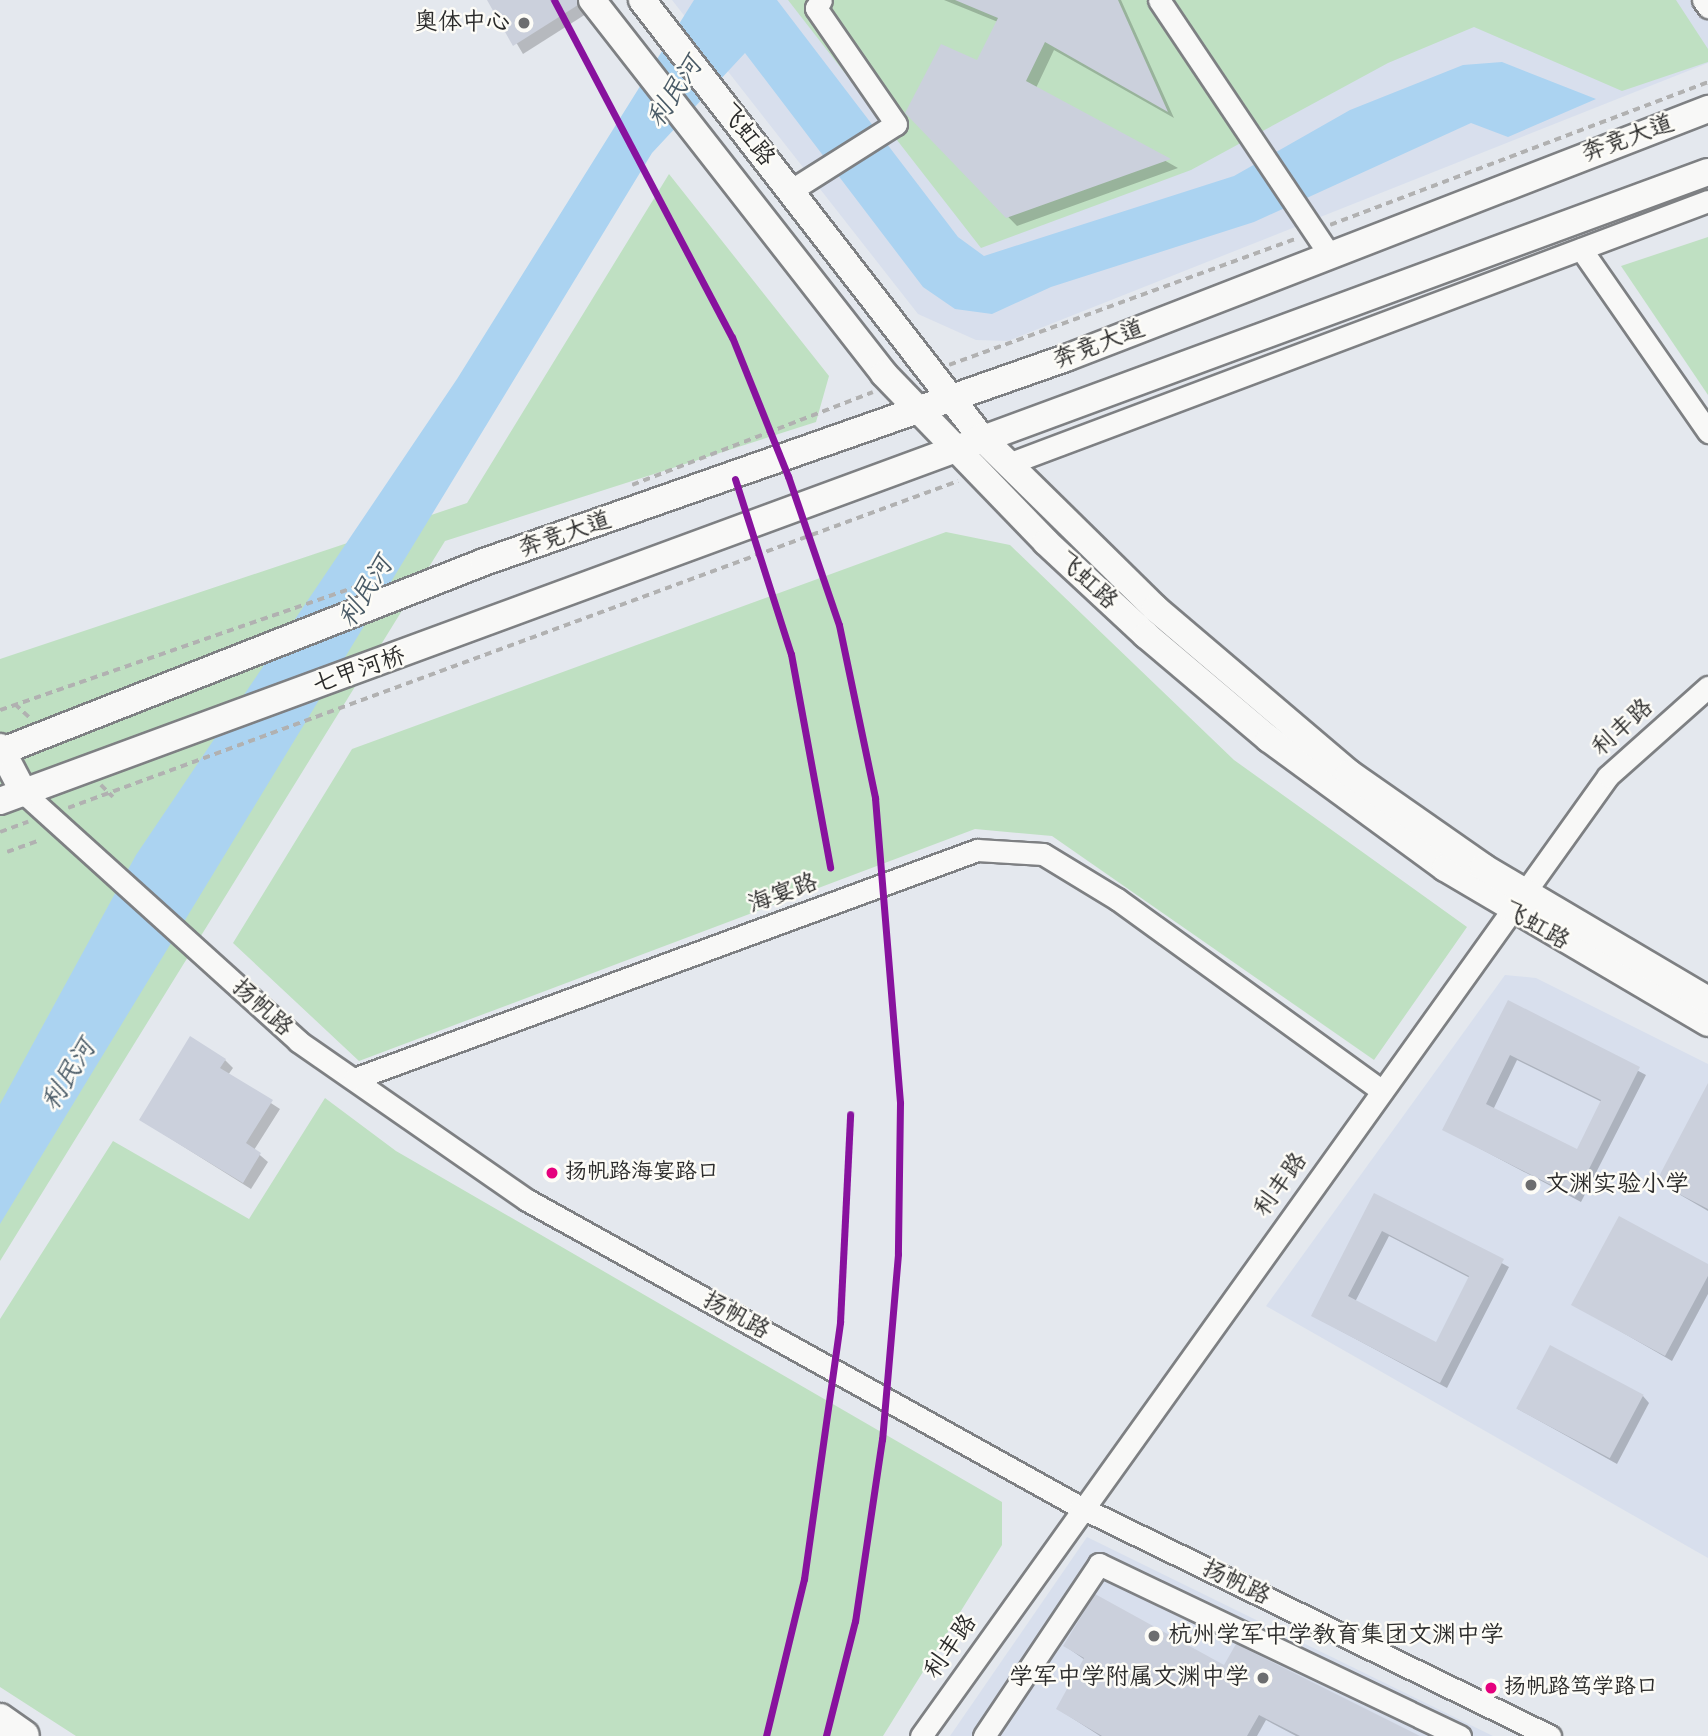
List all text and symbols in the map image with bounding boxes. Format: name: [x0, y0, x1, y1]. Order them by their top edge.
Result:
place label: 奥体中心: [414, 9, 510, 37]
marker: 奥体中心: [516, 15, 532, 31]
water label: 利民河: [642, 52, 710, 134]
street label: 飞虹路: [713, 98, 781, 172]
street label: 奔竞大道: [1578, 109, 1678, 169]
street label: 奔竞大道: [1049, 314, 1149, 376]
street label: 奔竞大道: [515, 506, 615, 564]
street label: 飞虹路: [1051, 546, 1123, 616]
water label: 利民河: [333, 552, 401, 634]
street label: 七甲河桥: [309, 642, 409, 700]
street label: 利丰路: [1587, 693, 1659, 763]
street label: 海宴路: [744, 868, 822, 920]
street label: 飞虹路: [1498, 896, 1574, 956]
street label: 扬帆路: [226, 973, 298, 1043]
water label: 利民河: [36, 1035, 104, 1117]
street label: 利丰路: [1248, 1147, 1314, 1223]
place label: 扬帆路海宴路口: [565, 1160, 719, 1186]
marker: 扬帆路海宴路口: [545, 1166, 559, 1180]
place label: 文渊实验小学: [1545, 1171, 1689, 1199]
marker: 文渊实验小学: [1523, 1177, 1539, 1193]
street label: 扬帆路: [698, 1286, 774, 1346]
street label: 扬帆路: [1197, 1554, 1275, 1612]
street label: 利丰路: [919, 1609, 983, 1685]
place label: 杭州学军中学教育集团文渊中学: [1168, 1622, 1504, 1650]
marker: 杭州学军中学教育集团文渊中学: [1146, 1628, 1162, 1644]
place label: 学军中学附属文渊中学: [1009, 1664, 1249, 1692]
marker: 学军中学附属文渊中学: [1255, 1670, 1271, 1686]
place label: 扬帆路笃学路口: [1504, 1675, 1658, 1701]
marker: 扬帆路笃学路口: [1484, 1681, 1498, 1695]

